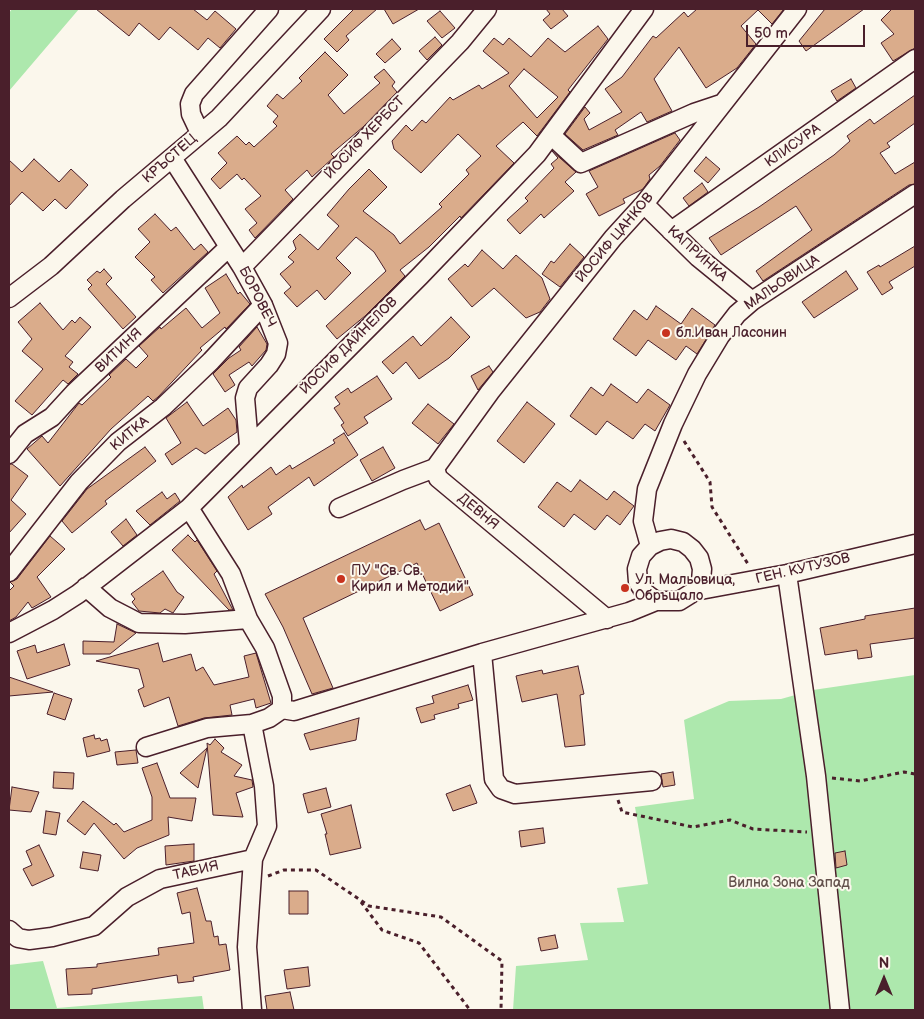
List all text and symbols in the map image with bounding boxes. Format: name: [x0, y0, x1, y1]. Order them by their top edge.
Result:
scale bar: [749, 15, 868, 47]
text: 50 m: [754, 24, 788, 43]
street label: ЙОСИФ ХЕРБСТ: [321, 93, 409, 183]
street label: КЛИСУРА: [762, 121, 824, 171]
street label: КРЪСТЕЦ: [139, 131, 201, 187]
street label: ЙОСИФ ЦАНКОВ: [573, 190, 657, 286]
street label: КАПРИНКА: [663, 223, 731, 285]
street label: МАЛЬОВИЦА: [741, 252, 823, 314]
street label: БОРОВЕЧ: [235, 264, 279, 330]
street label: ЙОСИФ ДАЙНЕЛОВ: [297, 294, 401, 398]
street label: ВИТИНЯ: [92, 325, 146, 377]
place label: бл.Иван Ласонин: [676, 325, 787, 341]
marker: бл.Иван Ласонин: [660, 327, 672, 339]
street label: КИТКА: [107, 413, 153, 455]
street label: ДЕВНЯ: [454, 490, 502, 534]
street label: ГЕН. КУТУЗОВ: [754, 550, 852, 588]
place label: ПУ "Св. Св. Кирил и Методий": [351, 563, 469, 596]
place label: Ул. Мальовица, Обръщало: [635, 572, 735, 604]
marker: ПУ "Св. Св. Кирил и Методий": [335, 573, 347, 585]
marker: Ул. Мальовица, Обръщало: [619, 582, 631, 594]
street label: ТАБИЯ: [171, 858, 221, 884]
park label: Вилна Зона Запад: [728, 875, 850, 891]
north arrow: [859, 954, 909, 1004]
text: N: [879, 955, 889, 972]

